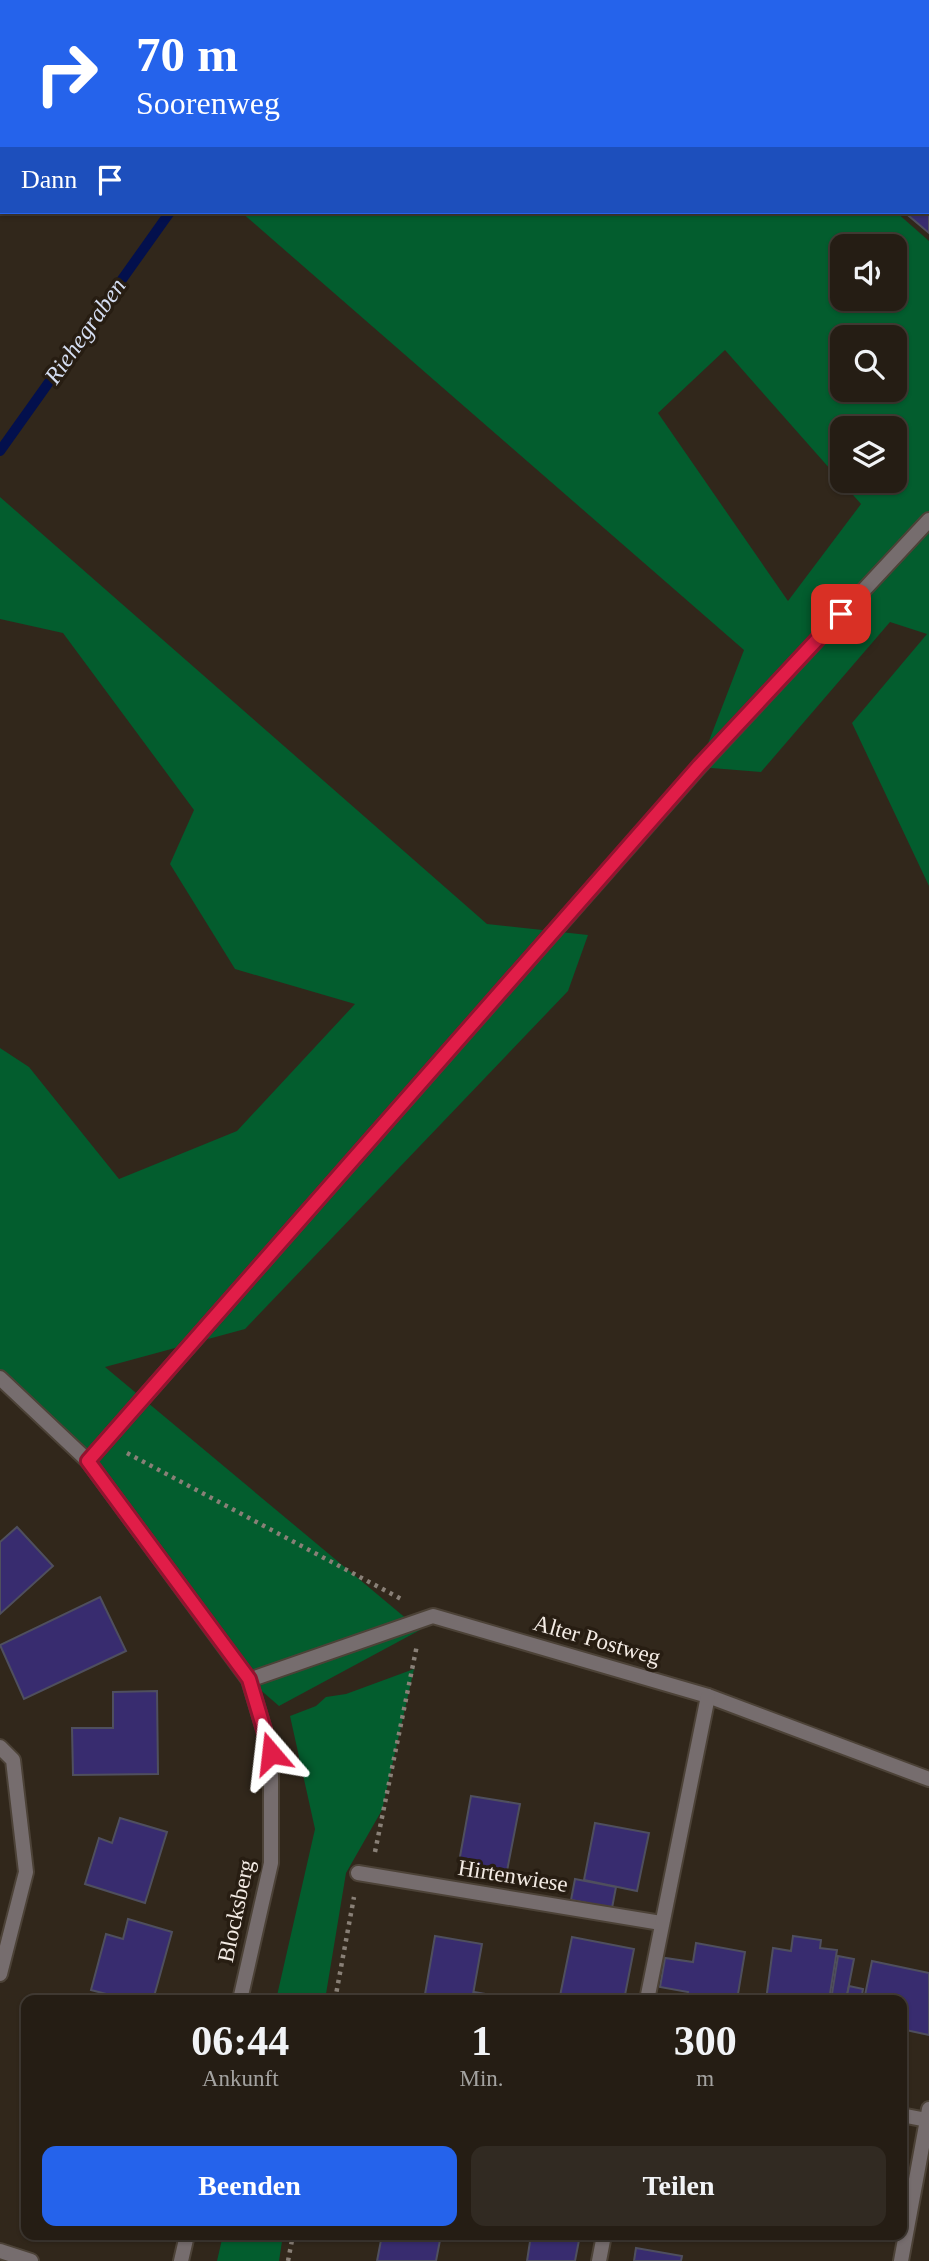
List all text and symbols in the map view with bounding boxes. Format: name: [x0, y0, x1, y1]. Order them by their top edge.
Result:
text: 70 m: [136, 27, 238, 82]
icon: right: [21, 28, 112, 119]
text: Soorenweg: [136, 85, 280, 121]
icon: arrive: [91, 161, 129, 199]
text: Dann: [21, 165, 77, 194]
map controls: [830, 234, 907, 493]
button: sound: [830, 234, 907, 311]
water label: Riehegraben: [39, 273, 131, 389]
button: search: [830, 325, 907, 402]
button: layers: [830, 416, 907, 493]
pin: [811, 584, 871, 644]
icon: arrive: [822, 595, 860, 633]
street label: Alter Postweg: [531, 1610, 664, 1670]
position arrow: [234, 1716, 308, 1790]
street label: Hirtenwiese: [456, 1855, 570, 1897]
street label: Blocksberg: [213, 1857, 259, 1965]
text: 06:44: [191, 2018, 289, 2064]
text: 1: [471, 2018, 492, 2064]
text: 300: [674, 2018, 737, 2064]
text: Ankunft: [202, 2066, 279, 2091]
text: Min.: [459, 2066, 504, 2091]
text: m: [696, 2066, 714, 2091]
button: Beenden: [42, 2146, 457, 2226]
button: Teilen: [471, 2146, 886, 2226]

